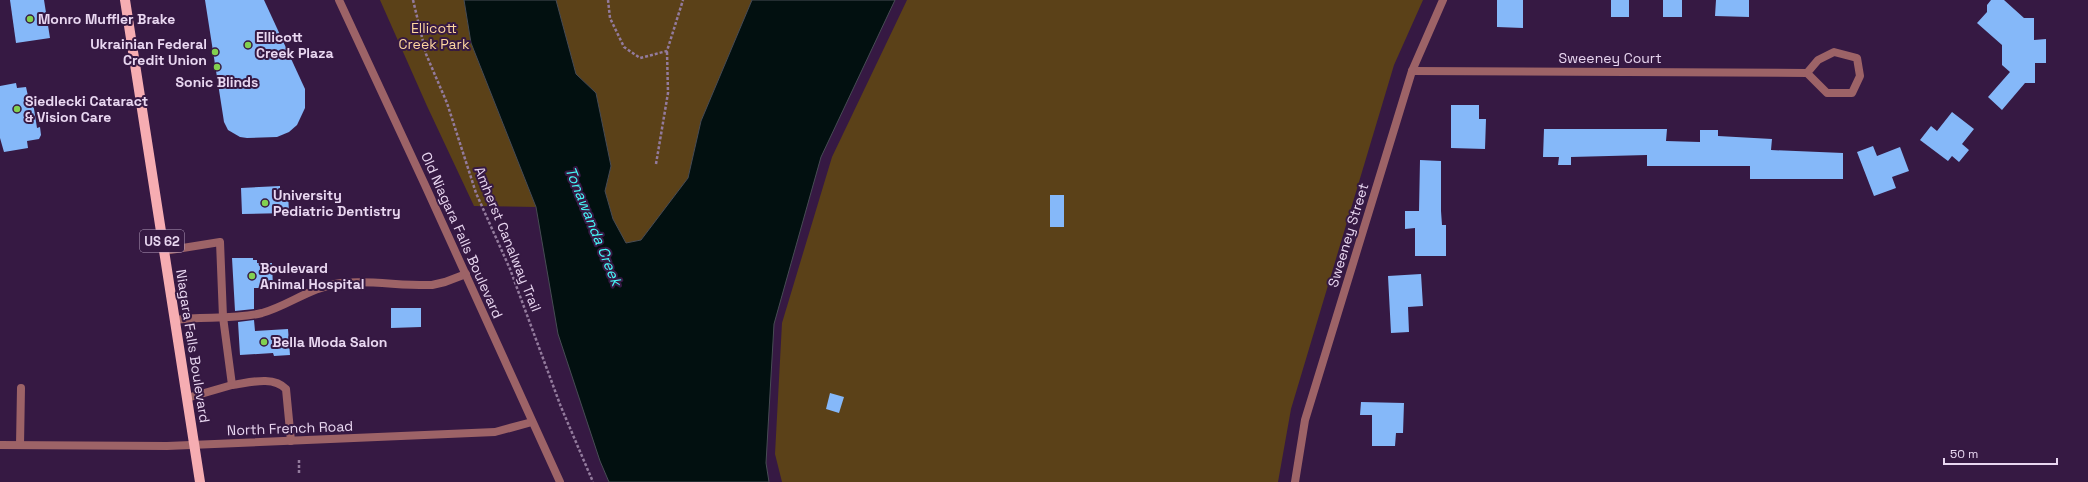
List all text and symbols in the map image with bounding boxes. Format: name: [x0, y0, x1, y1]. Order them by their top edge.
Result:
place label: Monro Muffler Brake: [38, 10, 175, 28]
marker: Monro Muffler Brake: [25, 14, 35, 24]
park label: Ellicott Creek Park: [399, 19, 470, 53]
place label: Ellicott Creek Plaza: [256, 28, 334, 62]
place label: Ukrainian Federal Credit Union: [90, 35, 207, 69]
marker: Ellicott Creek Plaza: [243, 40, 253, 50]
marker: Ukrainian Federal Credit Union: [210, 47, 220, 57]
street label: Sweeney Court: [1558, 49, 1662, 67]
marker: Sonic Blinds: [212, 62, 222, 72]
place label: Sonic Blinds: [176, 73, 258, 91]
place label: Siedlecki Cataract & Vision Care: [25, 92, 148, 126]
marker: Siedlecki Cataract & Vision Care: [12, 104, 22, 114]
street label: Old Niagara Falls Boulevard: [417, 149, 507, 321]
street label: Amherst Canalway Trail: [471, 164, 545, 314]
water label: Tonawanda Creek: [561, 164, 627, 290]
street label: Sweeney Street: [1324, 181, 1372, 289]
place label: University Pediatric Dentistry: [273, 186, 401, 220]
marker: University Pediatric Dentistry: [260, 198, 270, 208]
road number: US 62: [140, 230, 184, 252]
place label: Boulevard Animal Hospital: [260, 259, 365, 293]
street label: Niagara Falls Boulevard: [172, 268, 214, 424]
marker: Boulevard Animal Hospital: [247, 271, 257, 281]
place label: Bella Moda Salon: [272, 333, 387, 351]
marker: Bella Moda Salon: [259, 337, 269, 347]
street label: North French Road: [227, 417, 353, 439]
scale bar: [1944, 440, 2057, 466]
text: 50 m: [1950, 446, 1978, 462]

